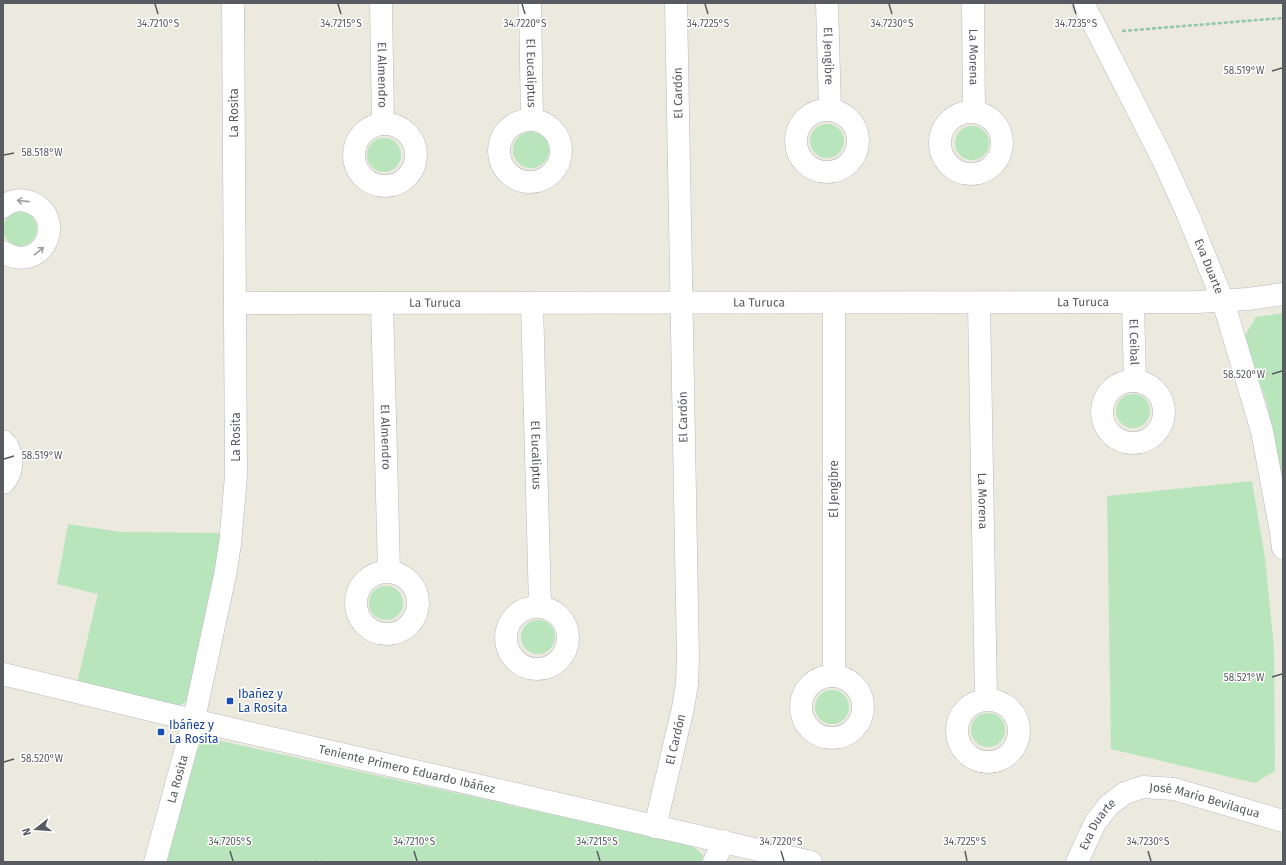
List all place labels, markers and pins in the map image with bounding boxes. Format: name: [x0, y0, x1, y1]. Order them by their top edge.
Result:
place label: Ibañez y La Rosita: [238, 687, 287, 715]
marker: Ibañez y La Rosita: [225, 696, 235, 706]
place label: Ibáñez y La Rosita: [169, 718, 218, 746]
marker: Ibáñez y La Rosita: [156, 727, 166, 737]

